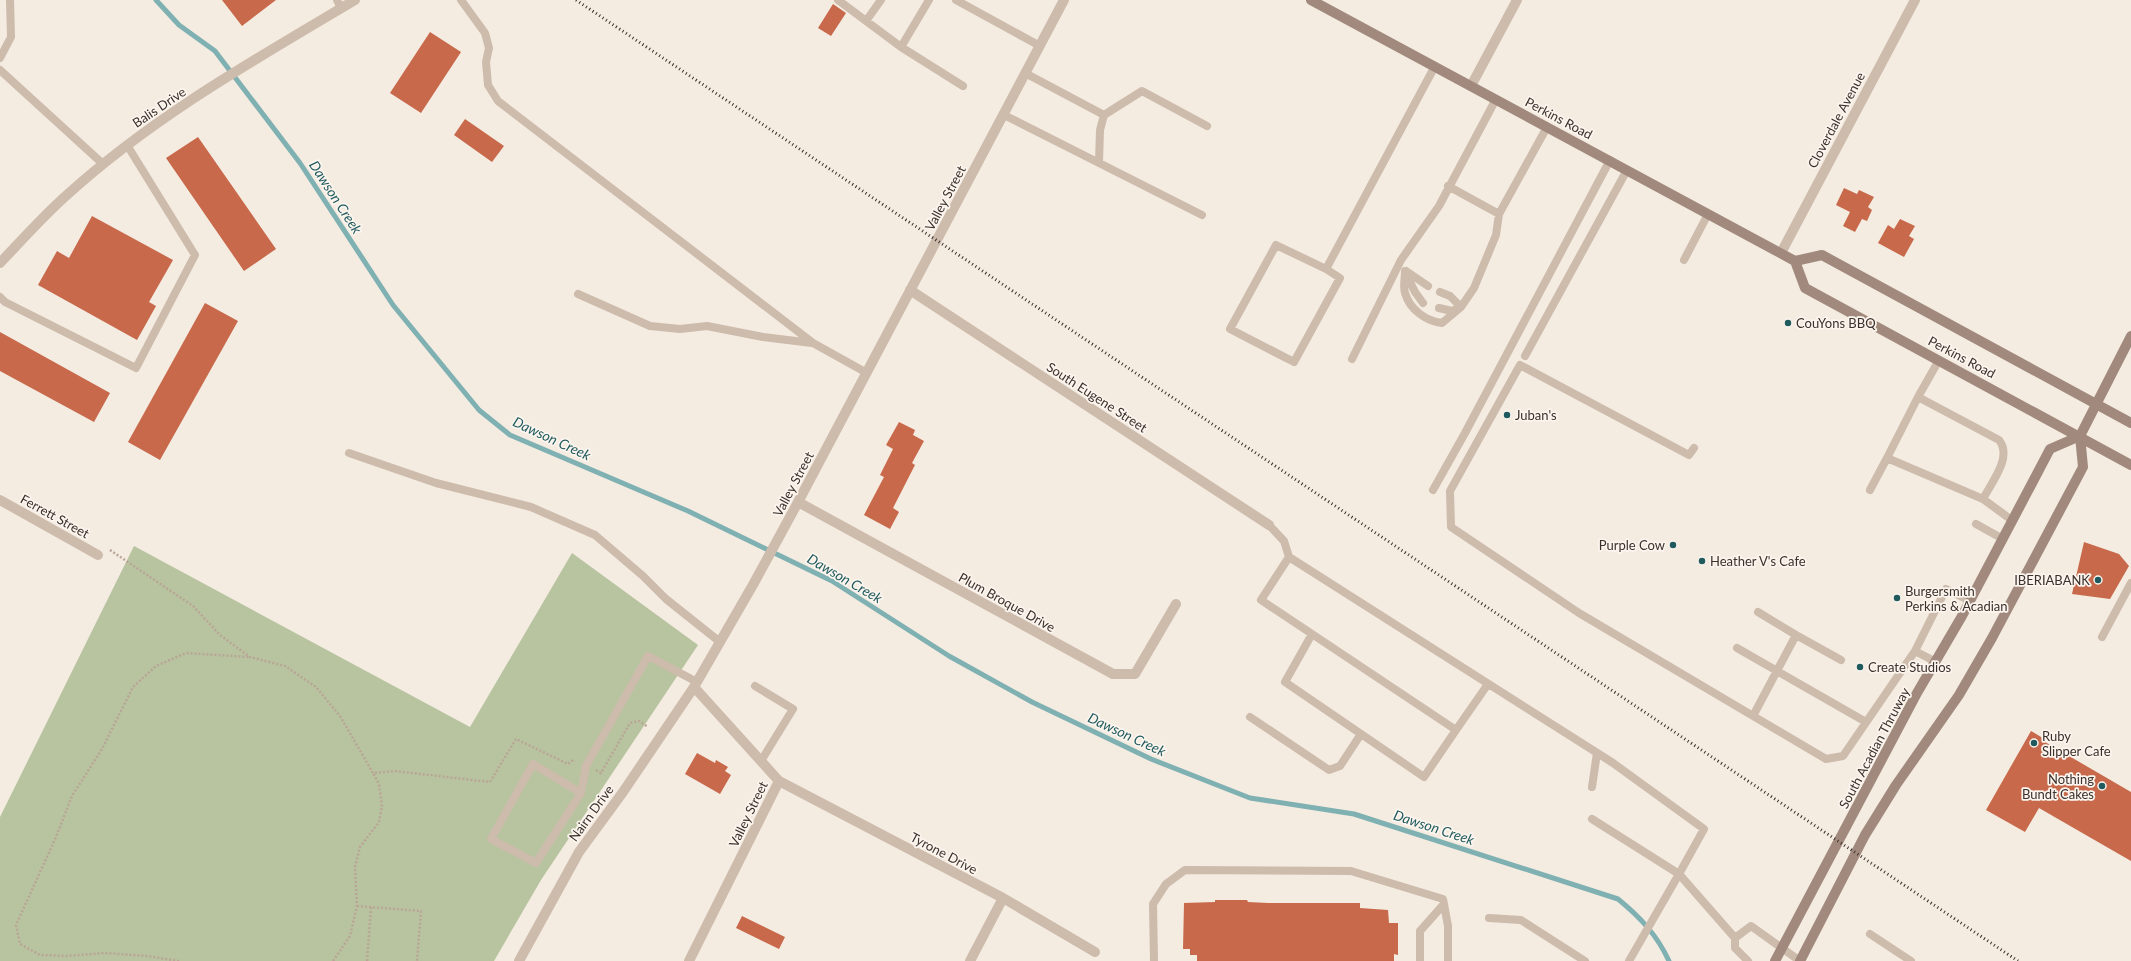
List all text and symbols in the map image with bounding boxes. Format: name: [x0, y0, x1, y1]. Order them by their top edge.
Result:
street label: Cloverdale Avenue: [1804, 69, 1868, 171]
street label: Balis Drive: [129, 83, 189, 131]
street label: Perkins Road: [1523, 94, 1595, 142]
water label: Dawson Creek: [306, 157, 366, 237]
street label: Valley Street: [921, 163, 969, 233]
place label: CouYons BBQ: [1796, 315, 1876, 331]
marker: CouYons BBQ: [1783, 318, 1793, 328]
street label: Perkins Road: [1926, 333, 1998, 381]
street label: South Eugene Street: [1044, 359, 1151, 436]
place label: Juban's: [1515, 407, 1557, 423]
marker: Juban's: [1502, 410, 1512, 420]
water label: Dawson Creek: [510, 413, 594, 464]
street label: Valley Street: [769, 449, 817, 519]
street label: Ferrett Street: [18, 491, 92, 542]
place label: Purple Cow: [1599, 537, 1665, 553]
marker: Purple Cow: [1668, 540, 1678, 550]
water label: Dawson Creek: [804, 550, 886, 606]
place label: Heather V's Cafe: [1710, 553, 1806, 569]
marker: Heather V's Cafe: [1697, 556, 1707, 566]
street label: Plum Broque Drive: [956, 569, 1058, 635]
place label: IBERIABANK: [2014, 572, 2090, 588]
marker: IBERIABANK: [2093, 575, 2103, 585]
place label: Burgersmith Perkins & Acadian: [1905, 583, 2008, 614]
marker: Burgersmith Perkins & Acadian: [1892, 593, 1902, 603]
place label: Create Studios: [1868, 659, 1952, 675]
marker: Create Studios: [1855, 662, 1865, 672]
street label: South Acadian Thruway: [1835, 685, 1913, 811]
water label: Dawson Creek: [1085, 709, 1169, 760]
place label: Ruby Slipper Cafe: [2042, 728, 2111, 759]
marker: Ruby Slipper Cafe: [2029, 738, 2039, 748]
place label: Nothing Bundt Cakes: [2022, 771, 2094, 802]
street label: Valley Street: [725, 778, 771, 849]
marker: Nothing Bundt Cakes: [2097, 781, 2107, 791]
street label: Nairn Drive: [565, 782, 617, 844]
water label: Dawson Creek: [1392, 806, 1477, 848]
street label: Tyrone Drive: [908, 829, 980, 877]

